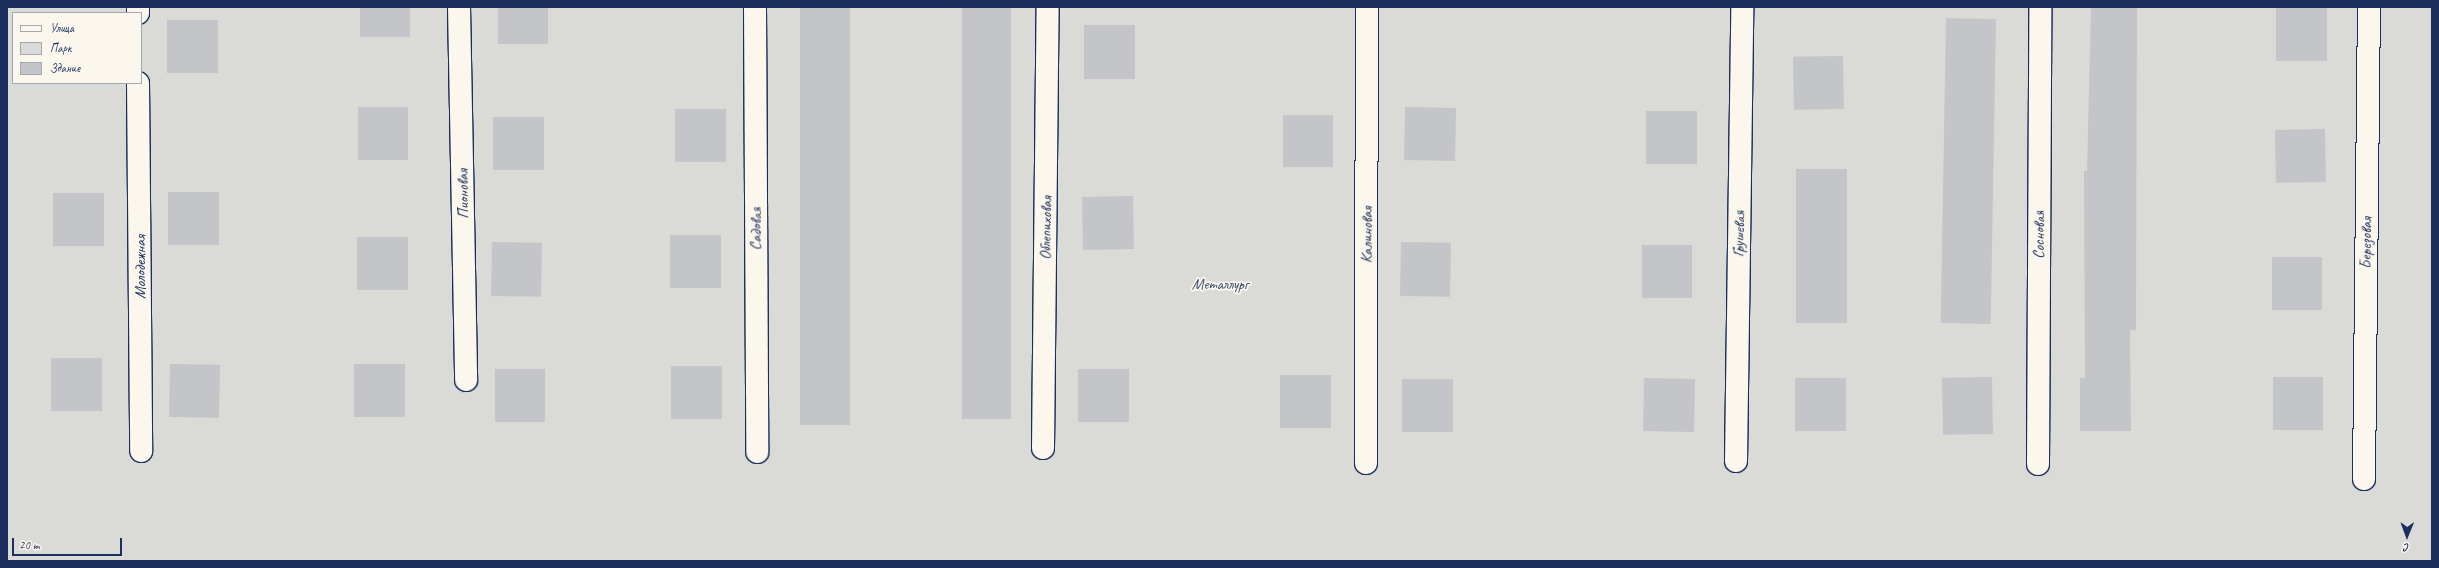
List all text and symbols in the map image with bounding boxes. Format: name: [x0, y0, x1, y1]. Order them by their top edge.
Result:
legend: [12, 12, 142, 84]
text: Улица: [50, 20, 74, 36]
text: Парк: [50, 40, 71, 56]
text: Здание: [50, 60, 80, 76]
street label: Пионовая: [453, 169, 473, 219]
street label: Облепиховая: [1036, 196, 1056, 260]
street label: Калиновая: [1357, 207, 1377, 263]
street label: Садовая: [746, 208, 766, 250]
street label: Грушевая: [1729, 211, 1749, 257]
street label: Сосновая: [2029, 211, 2049, 259]
street label: Березовая: [2356, 217, 2376, 269]
street label: Молодежная: [130, 235, 150, 299]
park label: Металлург: [1192, 274, 1248, 294]
north arrow: [2387, 516, 2427, 556]
scale bar: [14, 530, 124, 556]
text: 20 m: [19, 537, 39, 553]
text: С: [2404, 541, 2410, 555]

